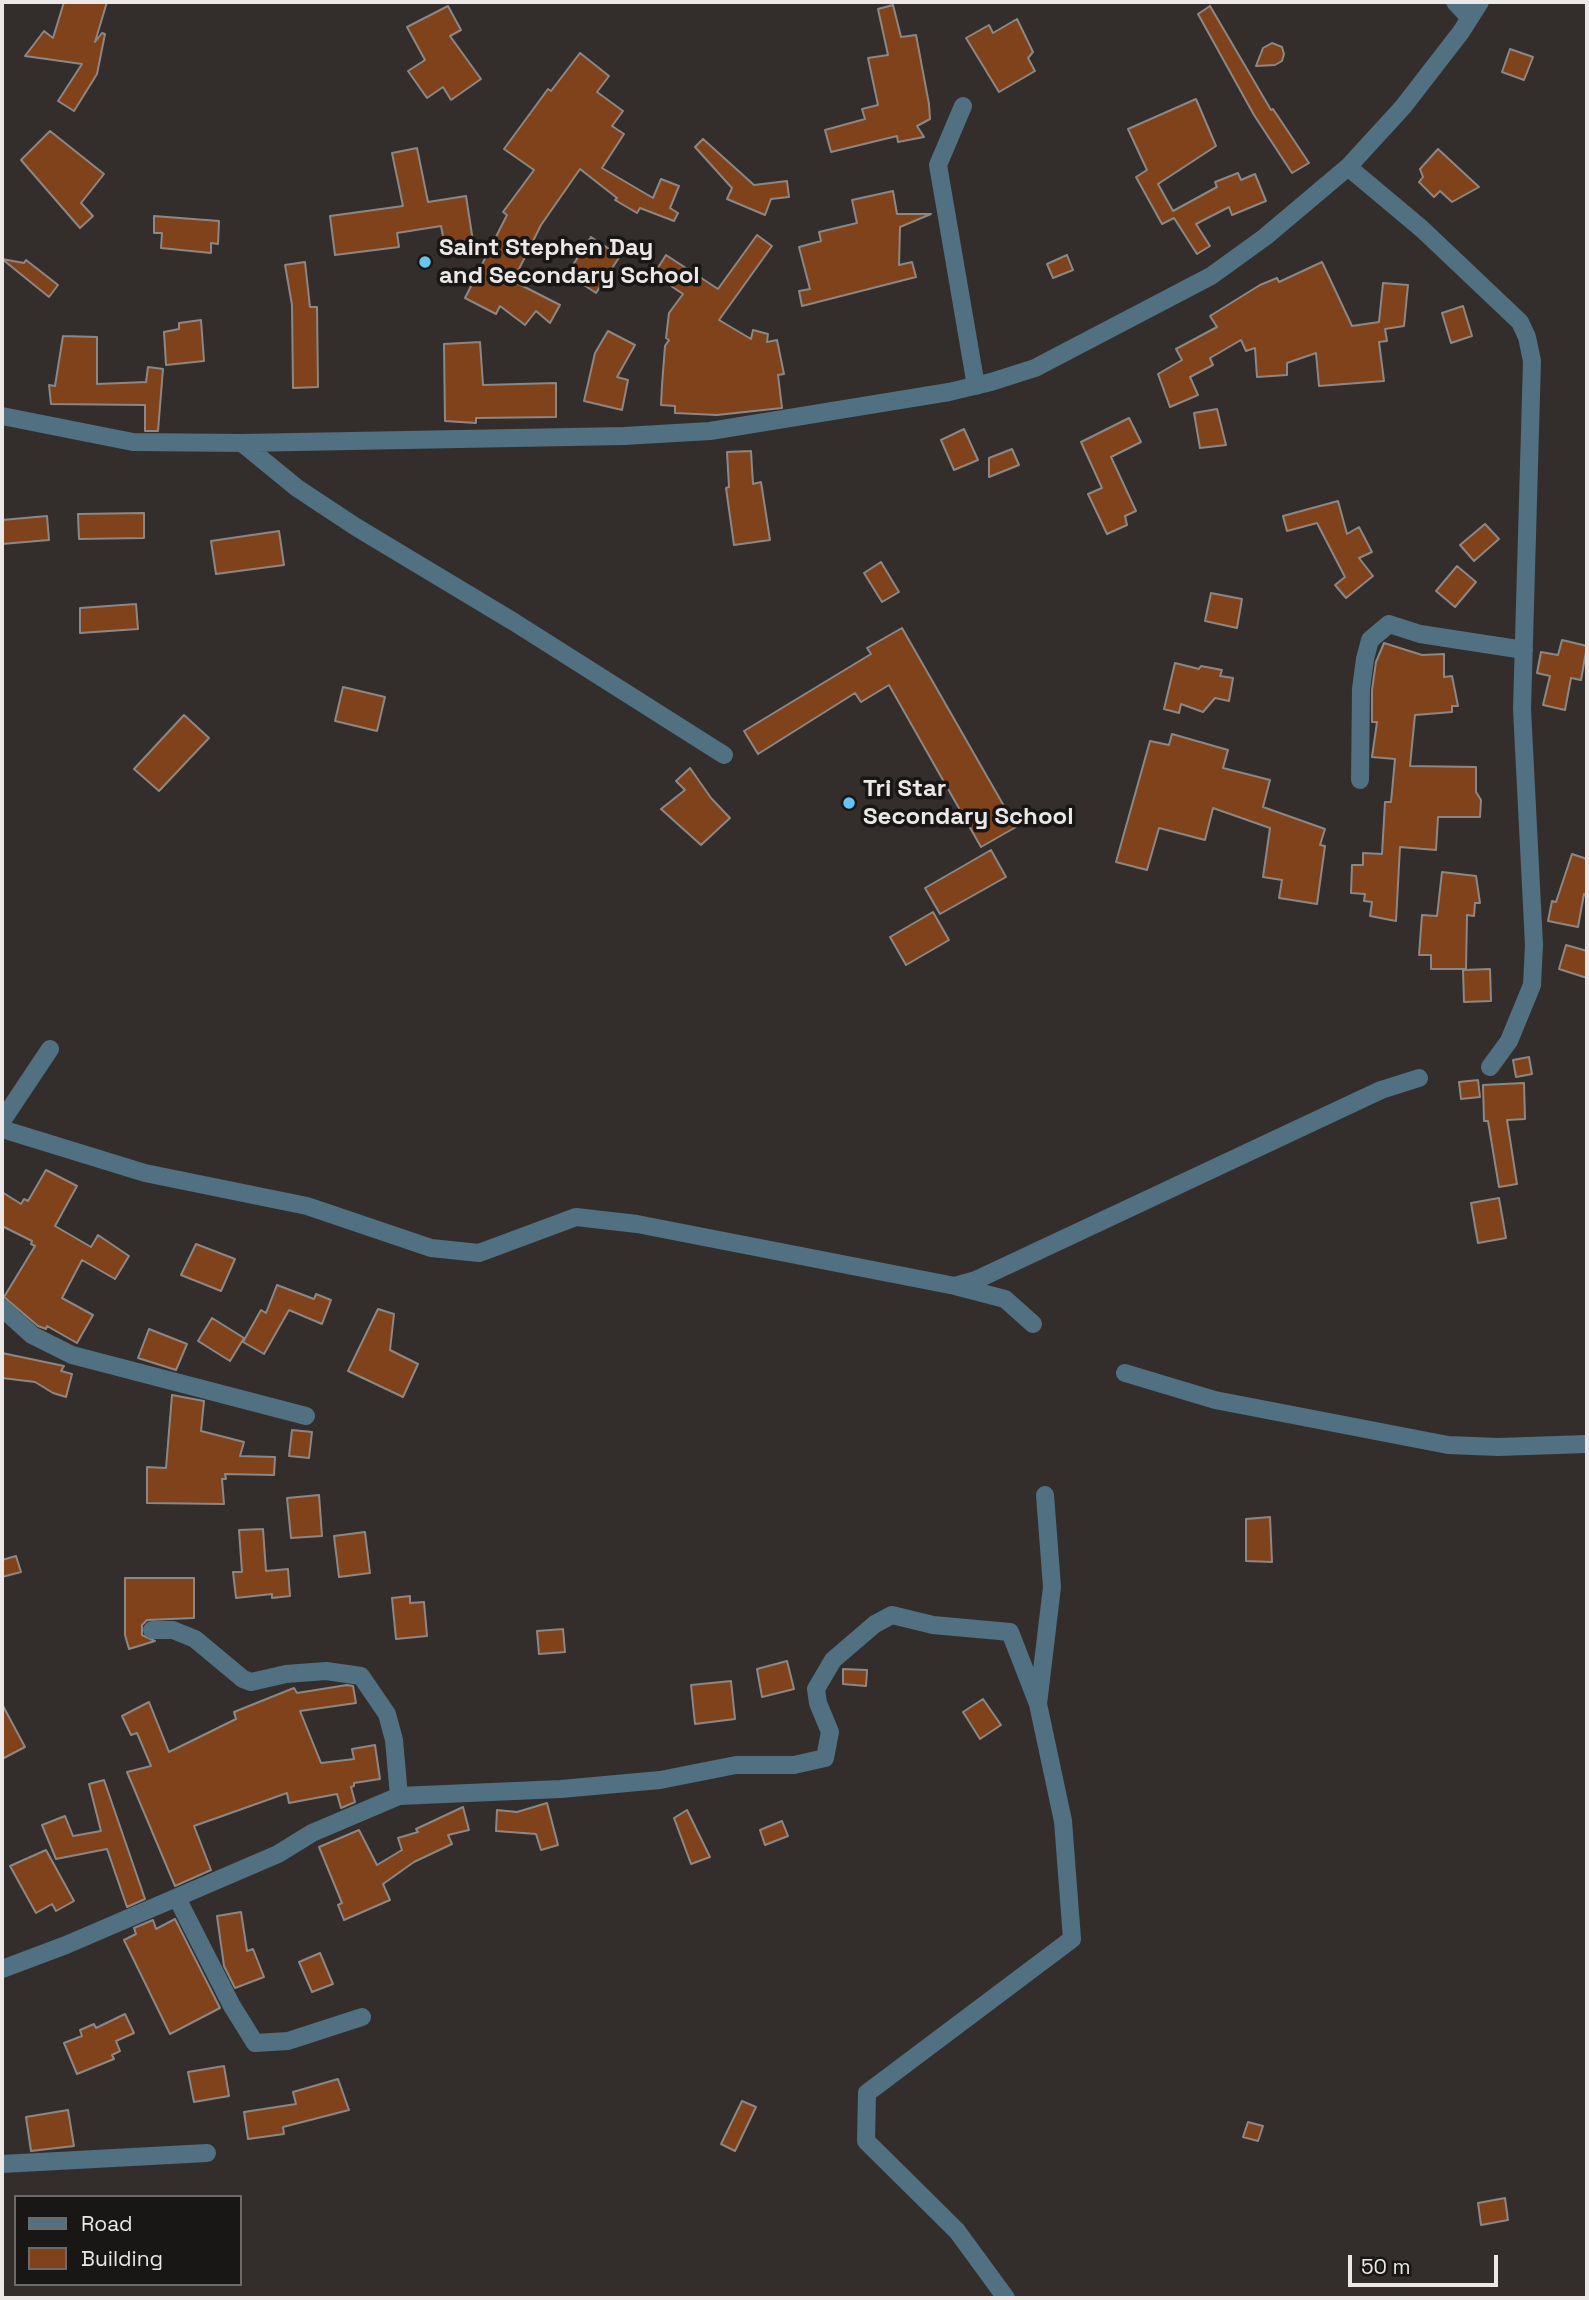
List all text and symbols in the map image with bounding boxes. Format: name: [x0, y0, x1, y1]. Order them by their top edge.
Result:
place label: Saint Stephen Day and Secondary School: [439, 234, 700, 290]
marker: Saint Stephen Day and Secondary School: [417, 254, 433, 270]
place label: Tri Star Secondary School: [863, 775, 1074, 831]
marker: Tri Star Secondary School: [841, 795, 857, 811]
legend: [14, 2195, 242, 2286]
text: Road: [81, 2210, 133, 2237]
scale bar: [1351, 2240, 1502, 2284]
text: Building: [81, 2245, 163, 2272]
text: 50 m: [1361, 2253, 1411, 2280]

